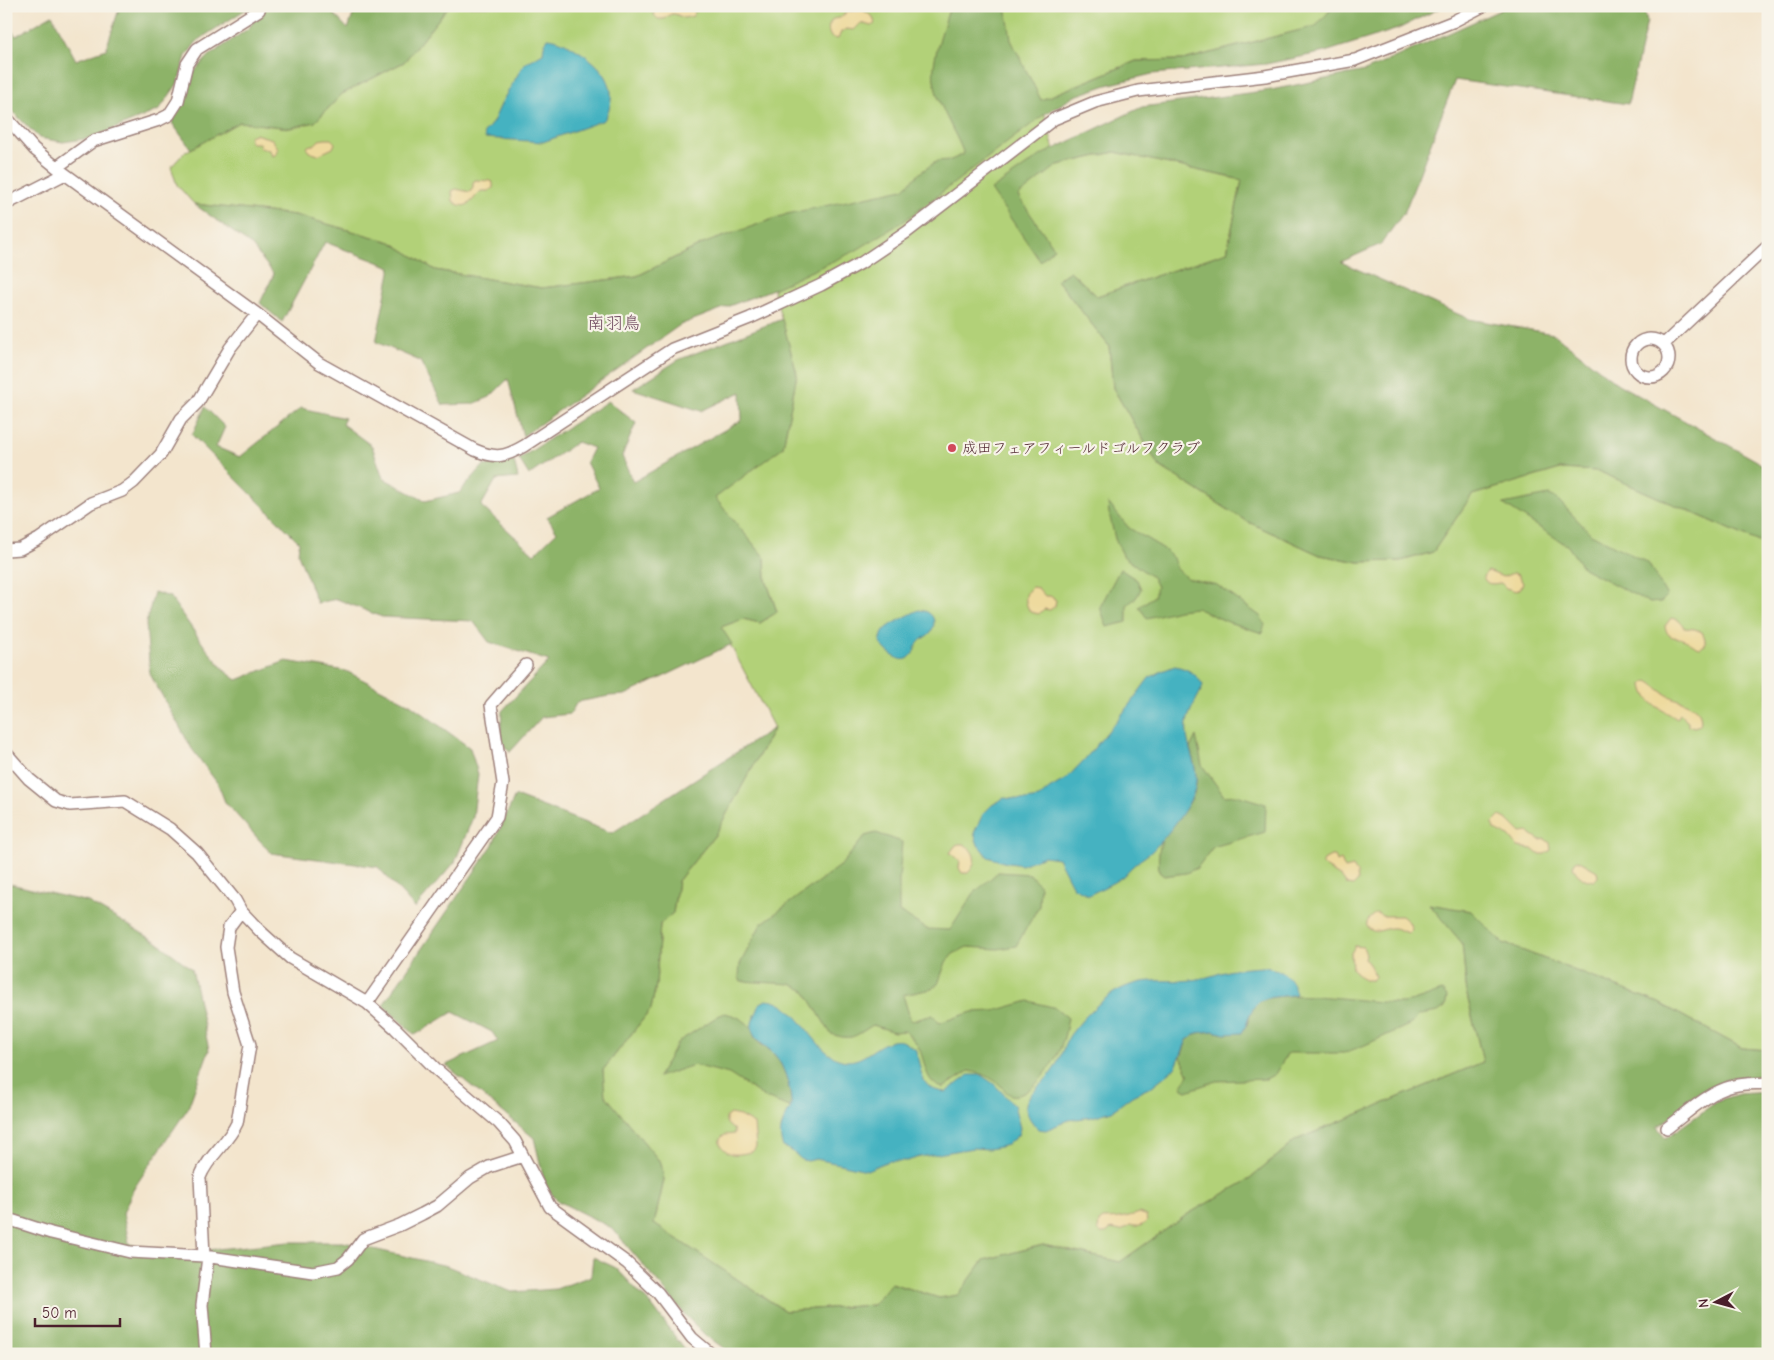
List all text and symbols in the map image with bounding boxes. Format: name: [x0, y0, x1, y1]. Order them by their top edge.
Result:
district label: 南羽鳥: [587, 313, 641, 334]
place label: 成田フェアフィールドゴルフクラブ: [962, 439, 1200, 457]
marker: 成田フェアフィールドゴルフクラブ: [946, 442, 958, 454]
north arrow: [1692, 1278, 1742, 1328]
scale bar: [35, 1295, 120, 1327]
text: N: [1695, 1298, 1712, 1309]
text: 50 m: [42, 1304, 77, 1322]

